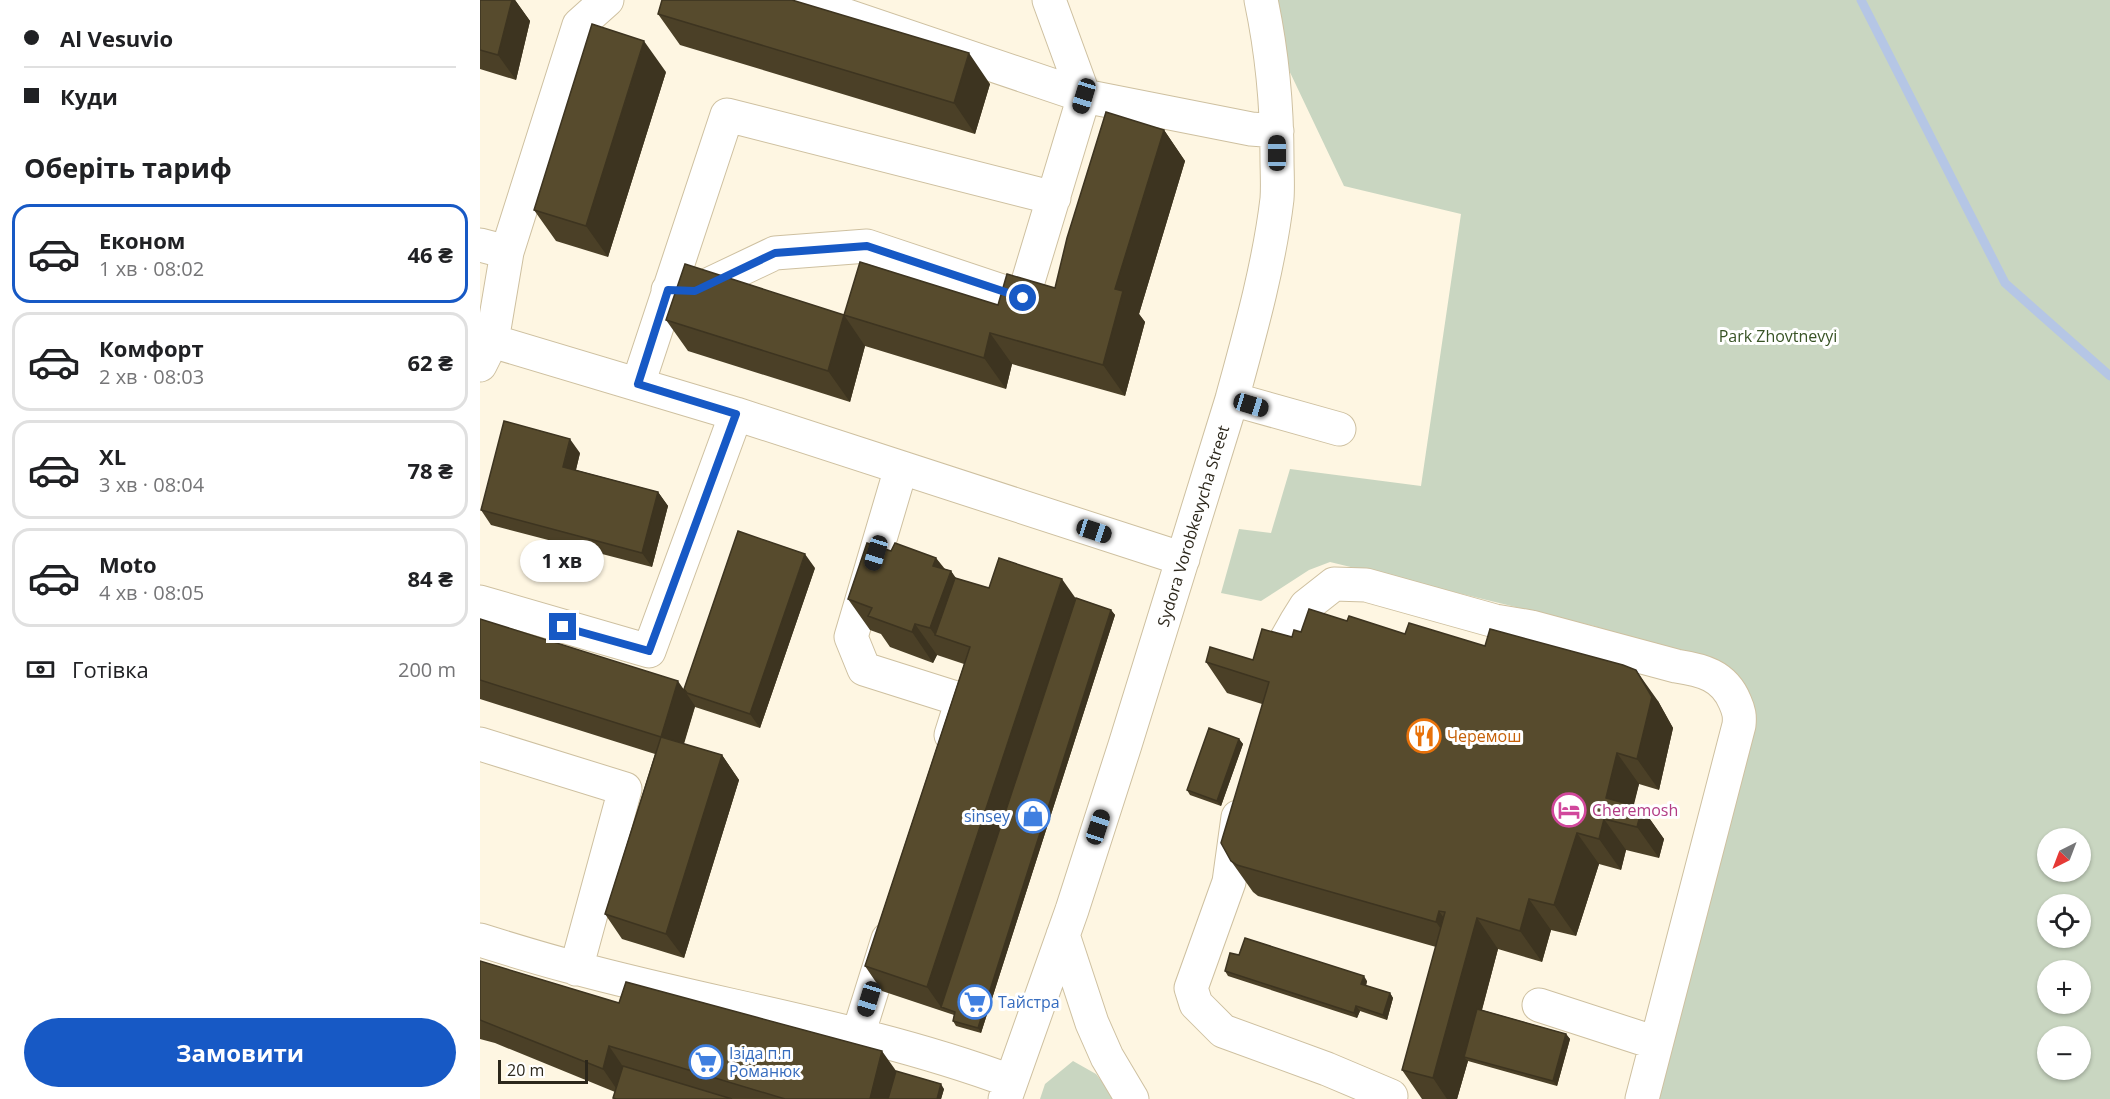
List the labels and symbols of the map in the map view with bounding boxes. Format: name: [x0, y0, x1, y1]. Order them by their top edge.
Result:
car: [1070, 76, 1098, 116]
car: [1268, 135, 1286, 171]
route start: [1009, 284, 1036, 311]
park label: Park Zhovtnevyi: [1719, 325, 1837, 347]
car: [1231, 391, 1271, 419]
street label: Sydora Vorobkevycha Street: [1152, 422, 1234, 629]
car: [1074, 517, 1114, 545]
car: [862, 533, 890, 573]
callout: 1 хв: [521, 540, 605, 582]
route end: [549, 613, 576, 640]
restaurant icon: Черемош: [1406, 718, 1442, 754]
place label: Черемош: [1447, 725, 1521, 747]
hotel icon: Cheremosh: [1551, 792, 1587, 828]
shop icon: sinsey: [1015, 798, 1051, 834]
place label: Cheremosh: [1592, 799, 1678, 821]
place label: sinsey: [964, 805, 1011, 827]
car: [1084, 807, 1112, 847]
north arrow: [2037, 828, 2091, 882]
car: [855, 979, 883, 1019]
supermarket icon: Тайстра: [957, 984, 993, 1020]
place label: Тайстра: [998, 991, 1060, 1013]
place label: Ізіда п.п Романюк: [729, 1042, 801, 1082]
supermarket icon: Ізіда п.п Романюк: [688, 1044, 724, 1080]
scale bar: [498, 1057, 588, 1084]

